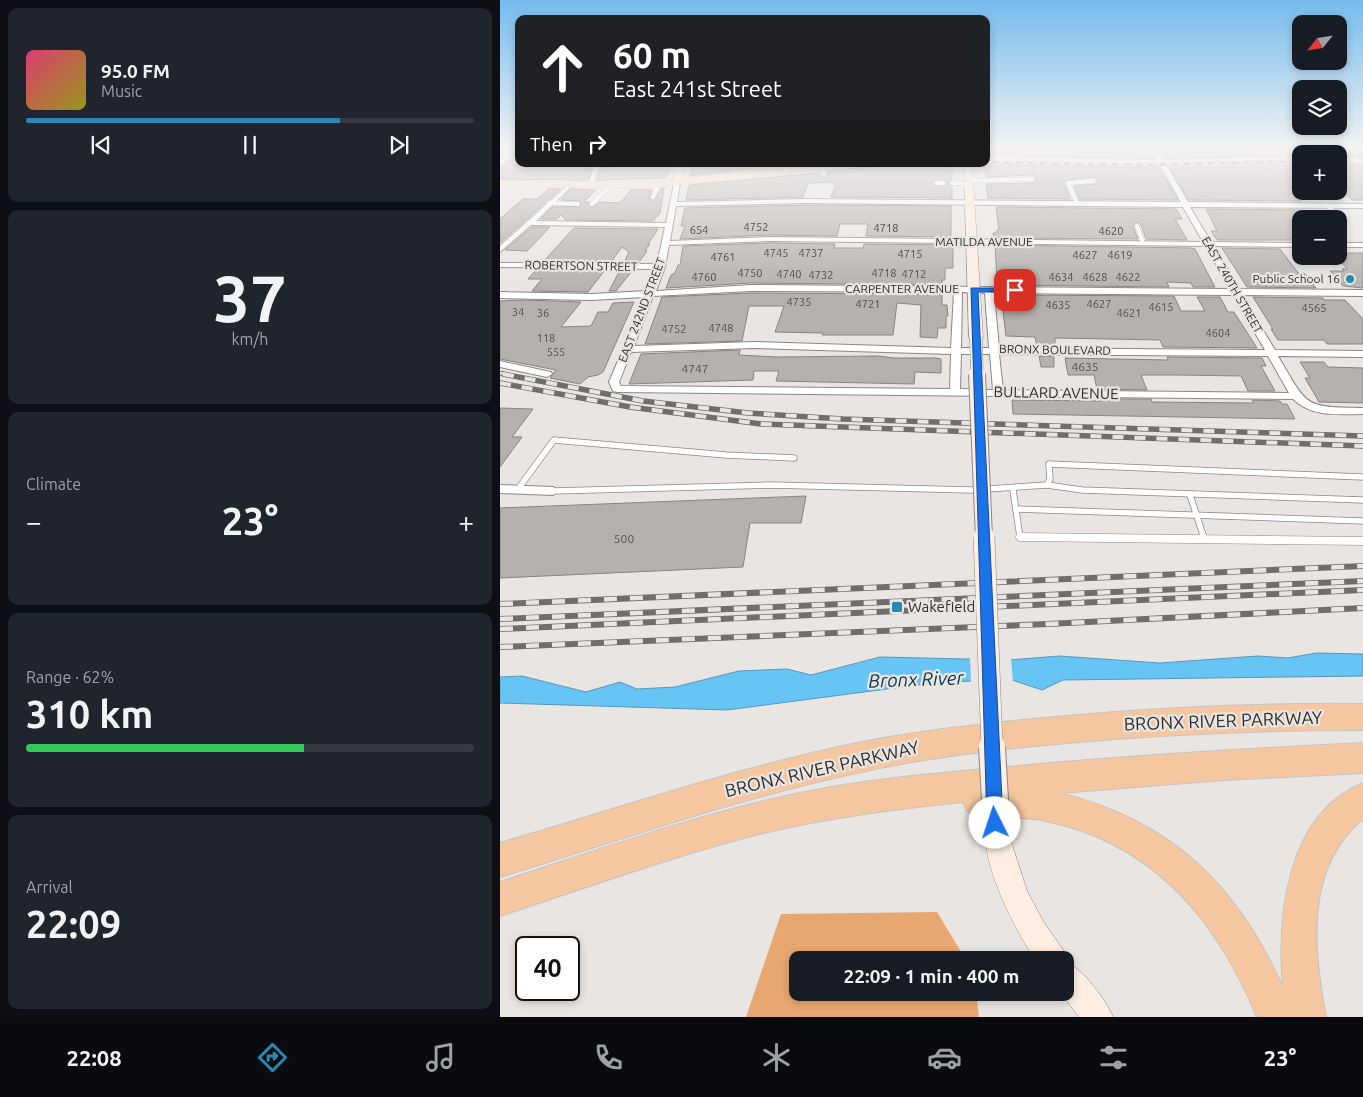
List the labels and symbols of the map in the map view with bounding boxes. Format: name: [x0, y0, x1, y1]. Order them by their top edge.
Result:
north arrow: [1292, 15, 1348, 70]
house number: 4752: [744, 221, 768, 233]
house number: 4718: [874, 222, 898, 234]
house number: 654: [690, 224, 708, 236]
house number: 4620: [1099, 225, 1123, 237]
street label: EAST 240TH STREET: [1199, 234, 1266, 336]
street label: MATILDA AVENUE: [935, 235, 1033, 248]
house number: 4745: [764, 247, 788, 259]
house number: 4737: [799, 247, 823, 259]
house number: 4715: [898, 248, 922, 260]
house number: 4627: [1073, 249, 1097, 261]
house number: 4619: [1108, 249, 1132, 261]
house number: 4761: [711, 251, 735, 263]
street label: EAST 242ND STREET: [616, 255, 668, 364]
street label: ROBERTSON STREET: [525, 258, 638, 273]
house number: 4750: [738, 267, 762, 279]
house number: 4718: [872, 267, 896, 279]
house number: 4740: [777, 268, 801, 280]
house number: 4712: [902, 268, 926, 280]
house number: 4732: [809, 269, 833, 281]
pin: [994, 269, 1036, 311]
house number: 4760: [692, 271, 716, 283]
house number: 4634: [1049, 271, 1073, 283]
house number: 4628: [1083, 271, 1107, 283]
house number: 4622: [1116, 271, 1140, 283]
place label: Public School 16: [1252, 272, 1340, 285]
marker: Public School 16: [1344, 273, 1356, 285]
street label: CARPENTER AVENUE: [845, 282, 959, 295]
house number: 4735: [787, 296, 811, 308]
house number: 4721: [856, 298, 880, 310]
house number: 4627: [1087, 298, 1111, 310]
house number: 4635: [1046, 299, 1070, 311]
house number: 4615: [1149, 301, 1173, 313]
house number: 4565: [1302, 302, 1326, 314]
house number: 34: [512, 306, 524, 318]
house number: 36: [537, 307, 549, 319]
house number: 4621: [1117, 307, 1141, 319]
house number: 4748: [709, 322, 733, 334]
house number: 4752: [662, 323, 686, 335]
house number: 4604: [1206, 327, 1230, 339]
house number: 118: [537, 332, 555, 344]
street label: BRONX BOULEVARD: [999, 342, 1111, 357]
house number: 555: [547, 346, 565, 358]
house number: 4635: [1071, 360, 1099, 373]
house number: 4747: [681, 362, 709, 375]
street label: BULLARD AVENUE: [993, 383, 1119, 402]
house number: 500: [614, 532, 634, 545]
place label: Wakefield: [908, 598, 975, 615]
marker: Wakefield: [890, 600, 904, 614]
water label: Bronx River: [868, 666, 965, 692]
street label: BRONX RIVER PARKWAY: [1123, 707, 1323, 733]
street label: BRONX RIVER PARKWAY: [723, 736, 921, 800]
position arrow: [968, 796, 1020, 848]
speed limit sign: 40: [515, 936, 580, 1001]

